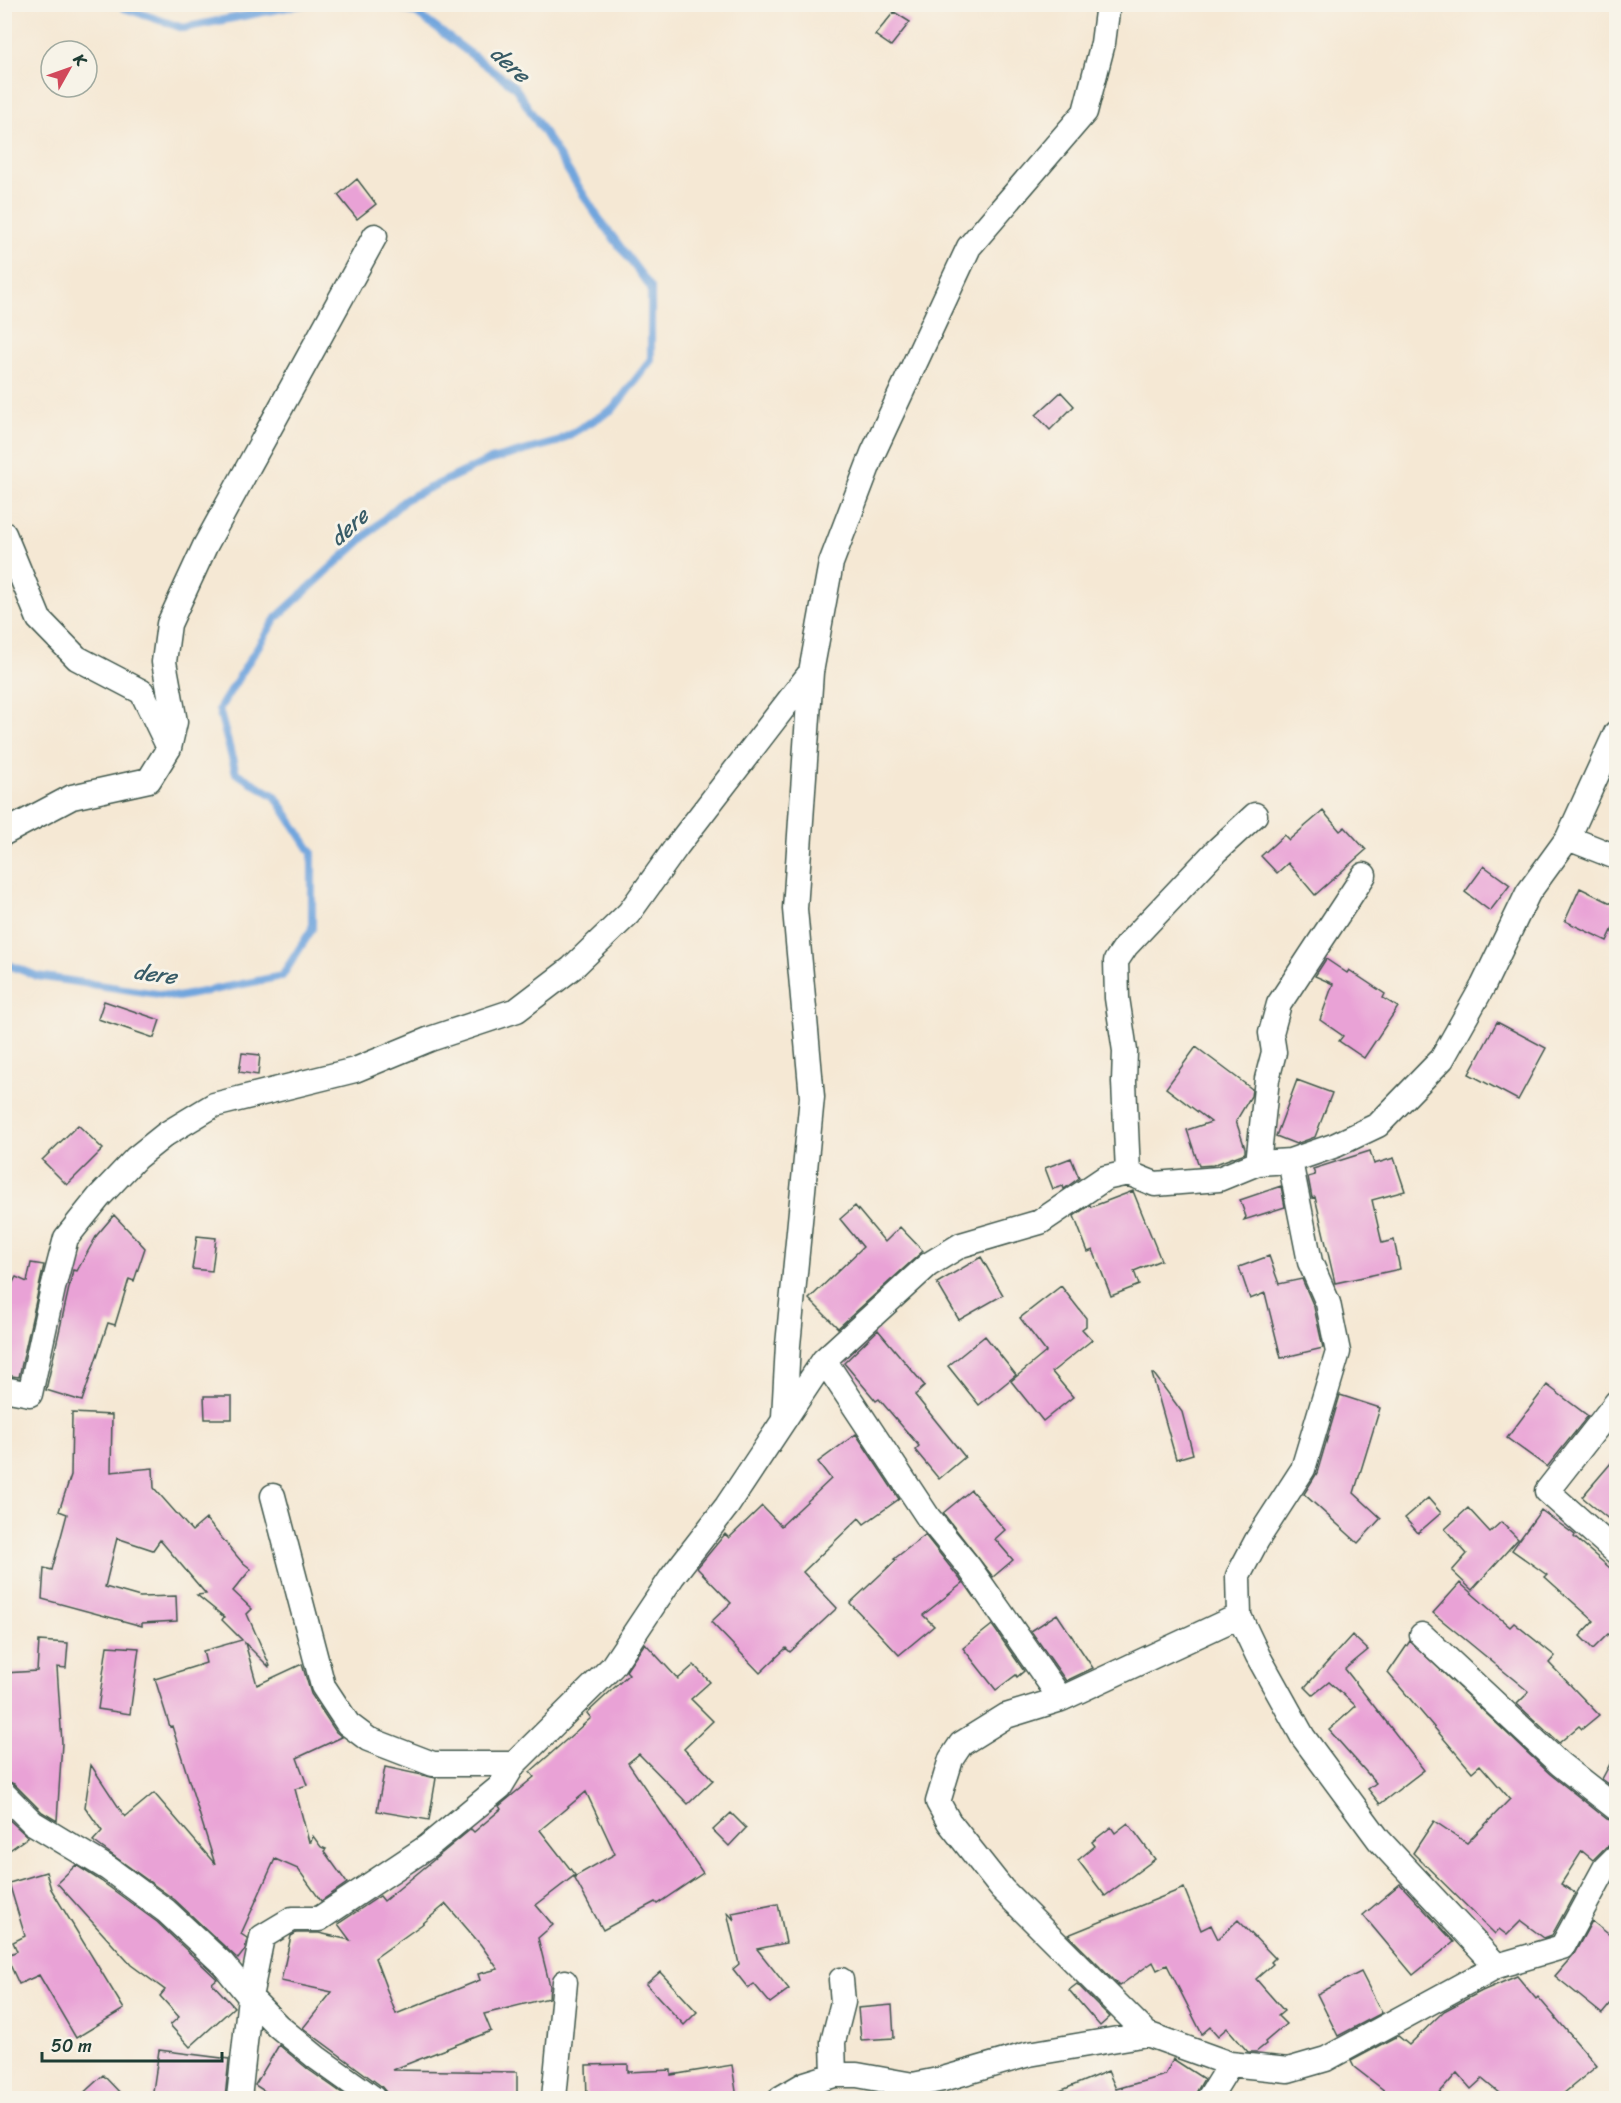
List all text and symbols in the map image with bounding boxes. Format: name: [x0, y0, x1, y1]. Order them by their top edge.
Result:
water label: dere: [481, 35, 541, 95]
north arrow: [39, 39, 99, 99]
text: K: [65, 46, 95, 74]
water label: dere: [320, 496, 380, 556]
water label: dere: [131, 952, 182, 996]
scale bar: [42, 2025, 222, 2063]
text: 50 m: [51, 2030, 92, 2062]

